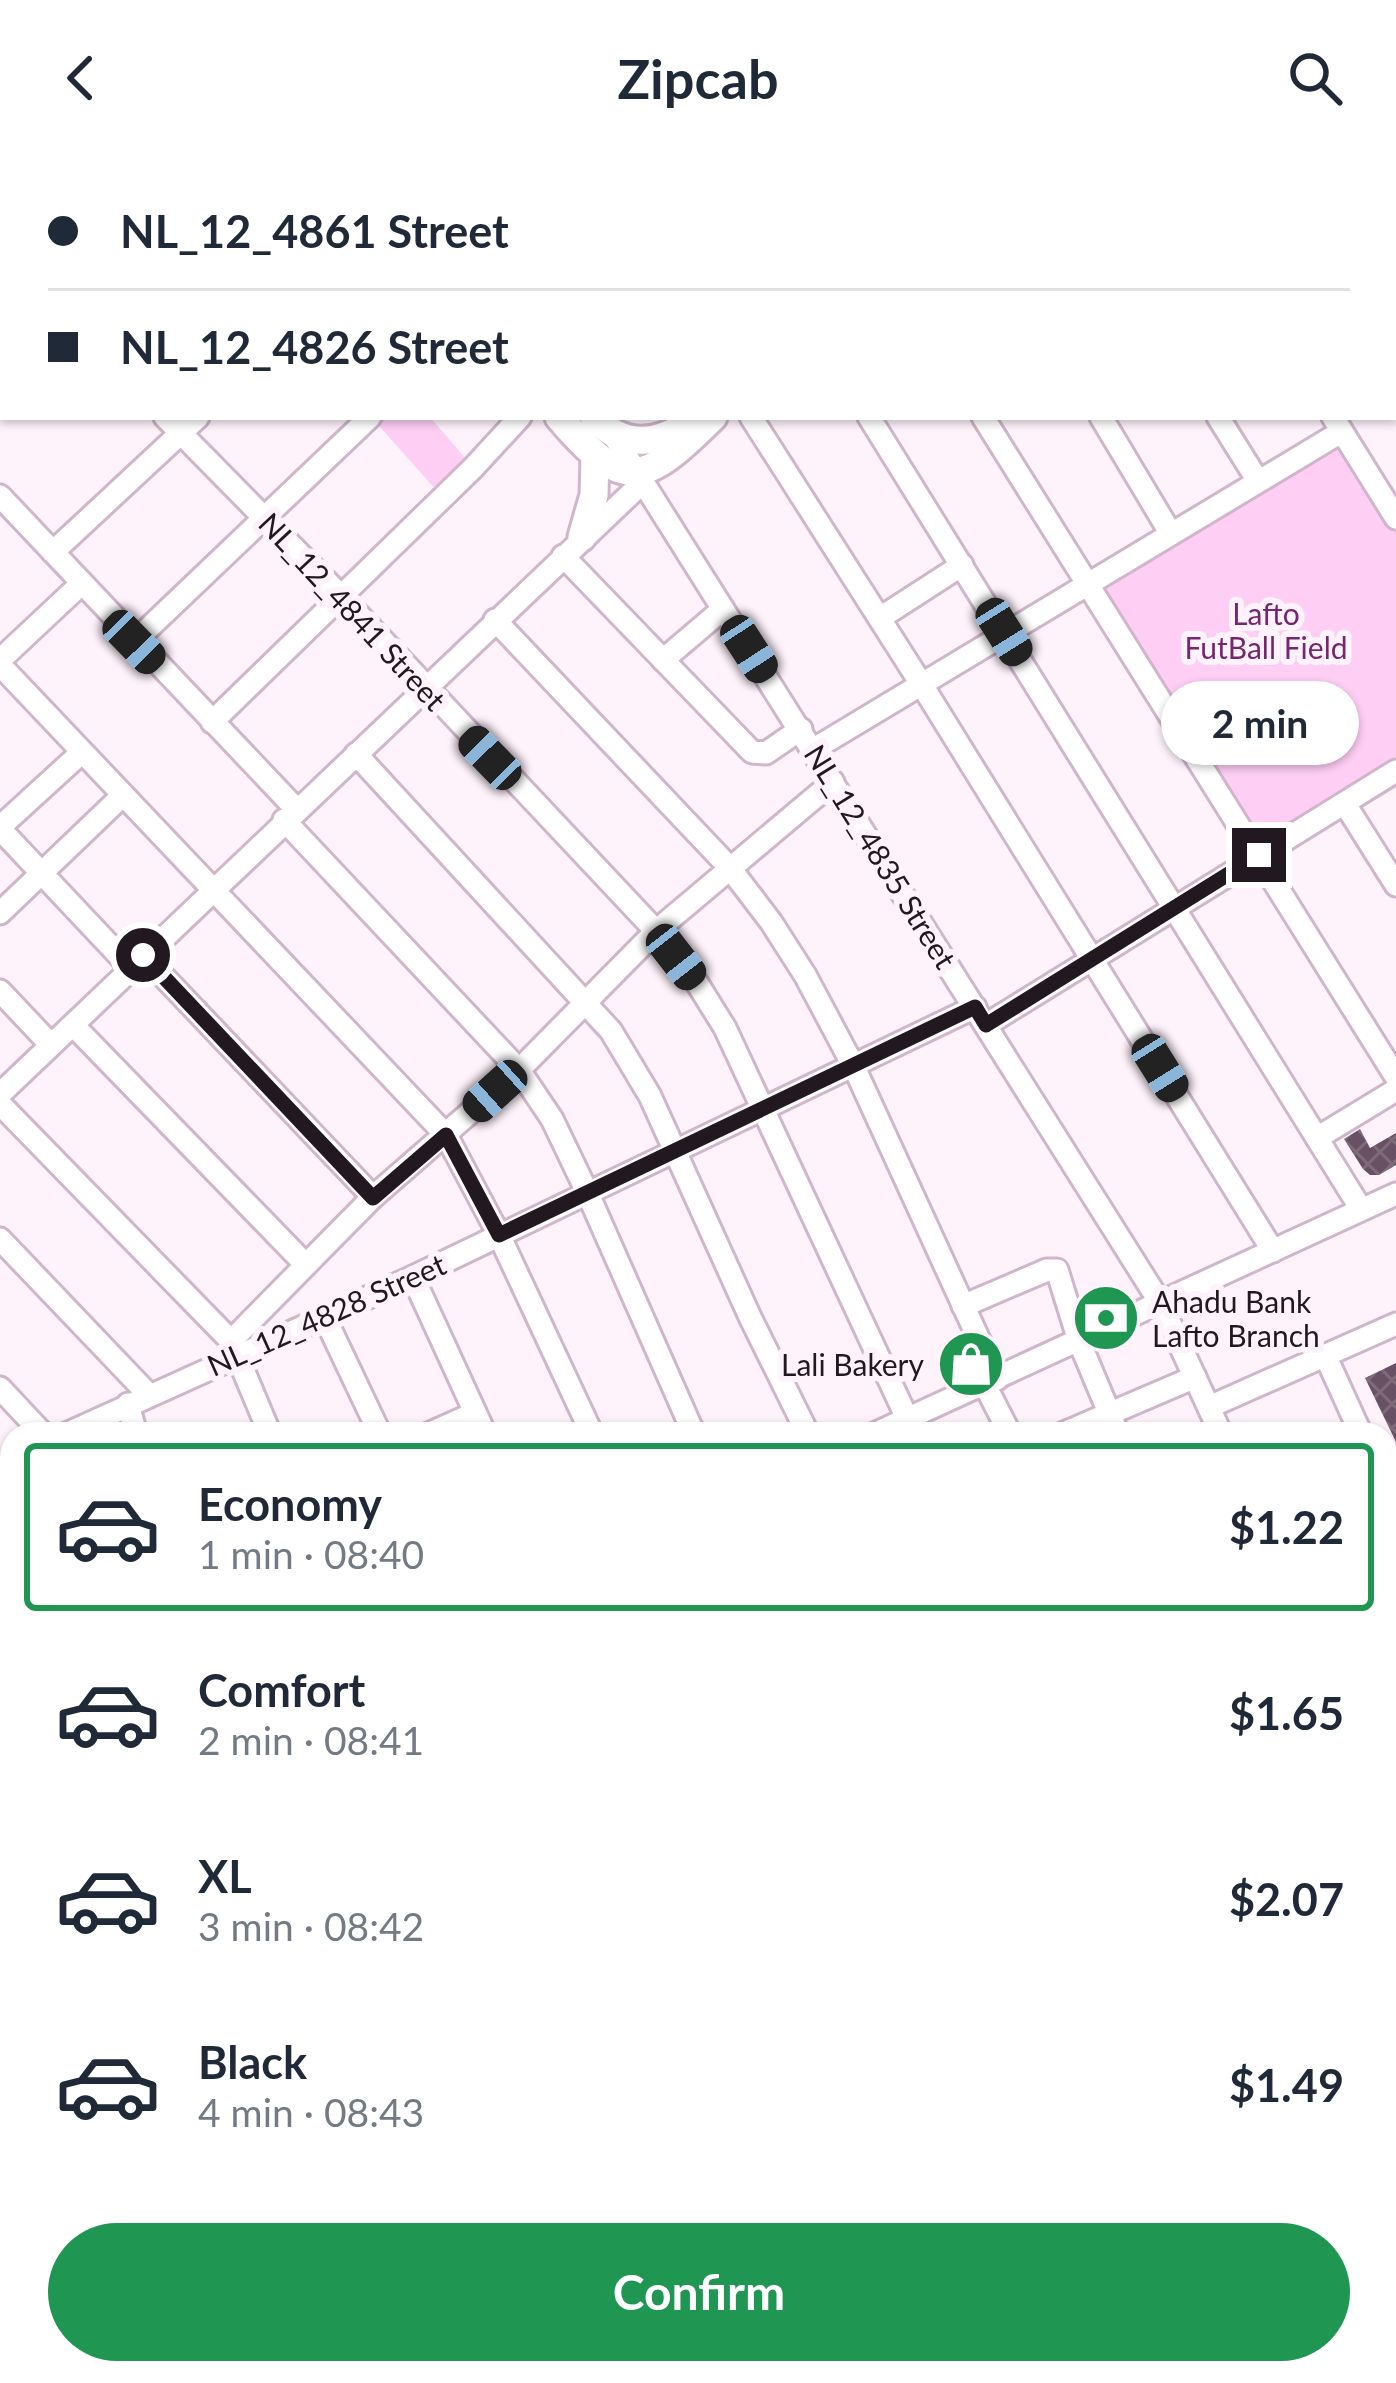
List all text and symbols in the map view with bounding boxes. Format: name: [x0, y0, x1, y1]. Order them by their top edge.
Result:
icon: back: [48, 45, 114, 111]
icon: search: [1282, 45, 1348, 111]
text: Zipcab: [617, 46, 779, 111]
text: NL_12_4861 Street: [120, 204, 509, 258]
text: NL_12_4826 Street: [120, 320, 509, 374]
street label: NL_12_4841 Street: [252, 505, 454, 717]
car: [970, 592, 1038, 672]
park label: Lafto FutBall Field: [1184, 595, 1348, 665]
car: [96, 604, 172, 680]
car: [714, 609, 784, 689]
callout: 2 min: [1160, 681, 1358, 765]
text: 2 min: [1212, 700, 1308, 746]
car: [452, 720, 528, 796]
street label: NL_12_4835 Street: [798, 738, 964, 975]
route end: [1232, 828, 1286, 882]
car: [640, 918, 712, 996]
route start: [116, 928, 170, 982]
car: [1126, 1028, 1194, 1108]
car: [456, 1054, 534, 1128]
street label: NL_12_4828 Street: [201, 1245, 451, 1383]
bank icon: Ahadu Bank Lafto Branch: [1071, 1283, 1141, 1353]
place label: Ahadu Bank Lafto Branch: [1152, 1283, 1320, 1353]
shop icon: Lali Bakery: [936, 1329, 1006, 1399]
place label: Lali Bakery: [781, 1346, 925, 1382]
icon: car: [54, 1473, 162, 1581]
text: Economy: [198, 1477, 382, 1531]
text: $1.22: [1229, 1500, 1344, 1554]
text: 1 min · 08:40: [198, 1531, 424, 1577]
icon: car: [54, 1659, 162, 1767]
text: Comfort: [198, 1663, 365, 1717]
text: $1.65: [1229, 1686, 1344, 1740]
text: 2 min · 08:41: [198, 1717, 424, 1763]
icon: car: [54, 1845, 162, 1953]
text: XL: [198, 1849, 252, 1903]
text: $2.07: [1229, 1872, 1344, 1926]
text: 3 min · 08:42: [198, 1903, 424, 1949]
icon: car: [54, 2031, 162, 2139]
text: Black: [198, 2035, 307, 2089]
text: $1.49: [1229, 2058, 1344, 2112]
text: 4 min · 08:43: [198, 2089, 424, 2135]
button: Confirm: [48, 2223, 1350, 2361]

